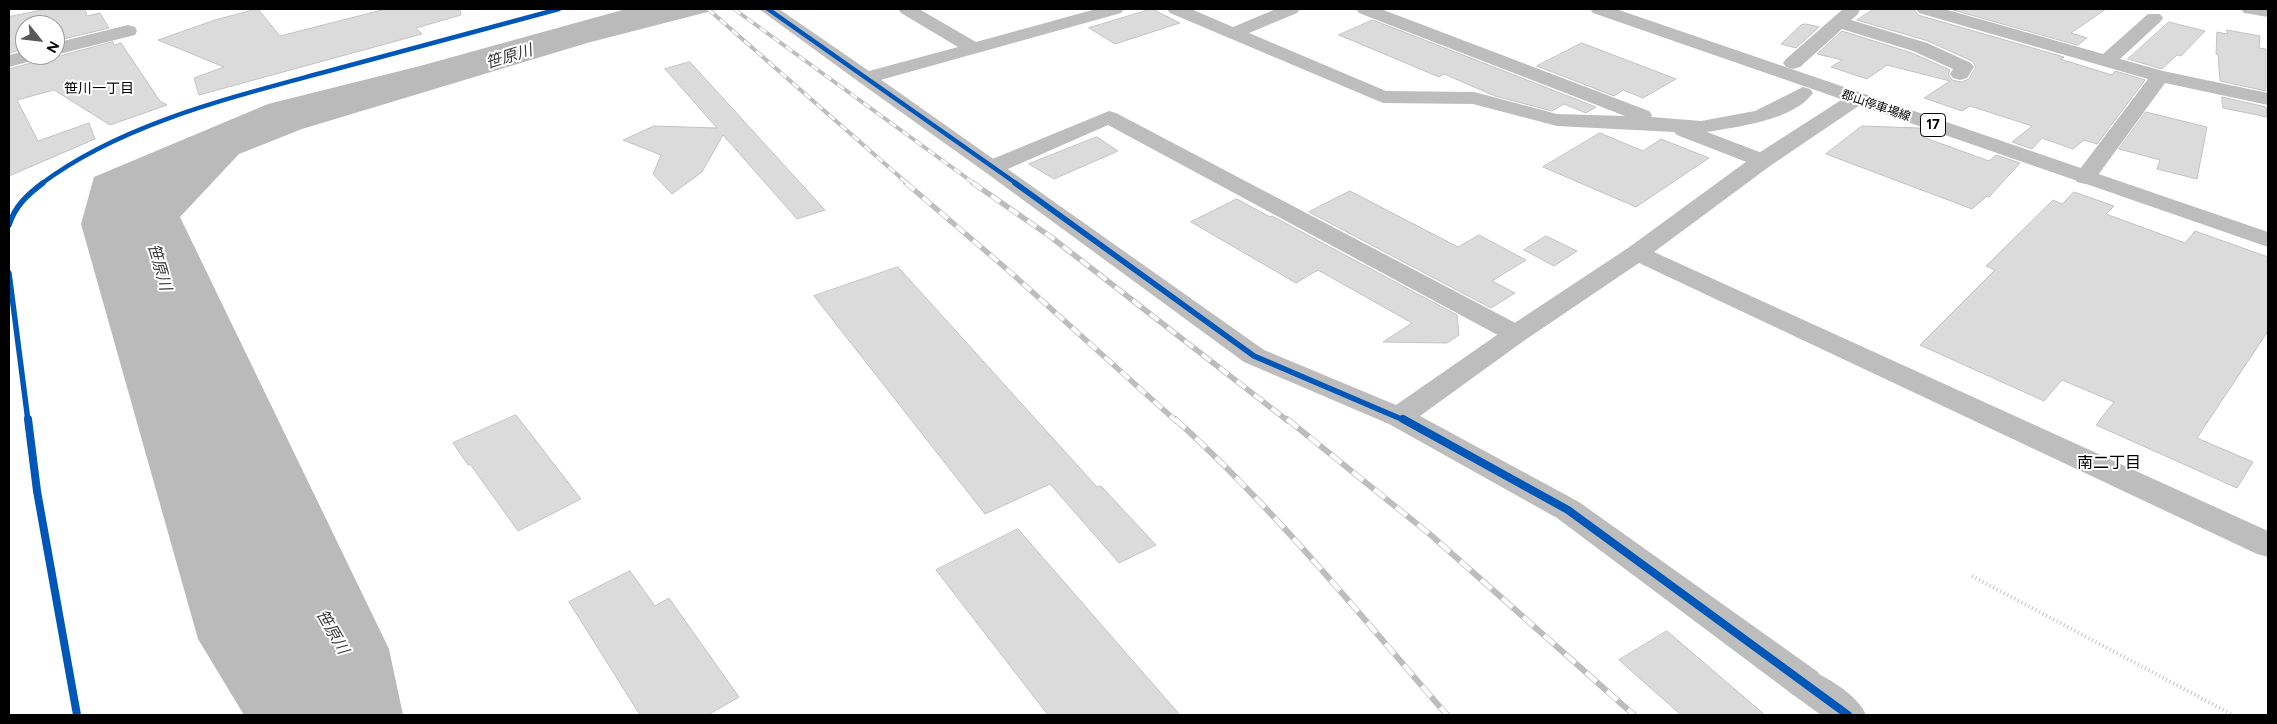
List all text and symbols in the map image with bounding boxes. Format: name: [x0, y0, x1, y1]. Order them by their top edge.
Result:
north arrow: [15, 15, 65, 65]
text: N: [43, 38, 63, 56]
water label: 笹原川: [483, 41, 535, 73]
district label: 笹川一丁目: [64, 81, 134, 97]
street label: 郡山停車場線: [1840, 87, 1912, 125]
road number: 17: [1920, 114, 1946, 136]
water label: 笹原川: [143, 241, 175, 293]
district label: 南二丁目: [2077, 453, 2141, 473]
water label: 笹原川: [312, 606, 352, 658]

